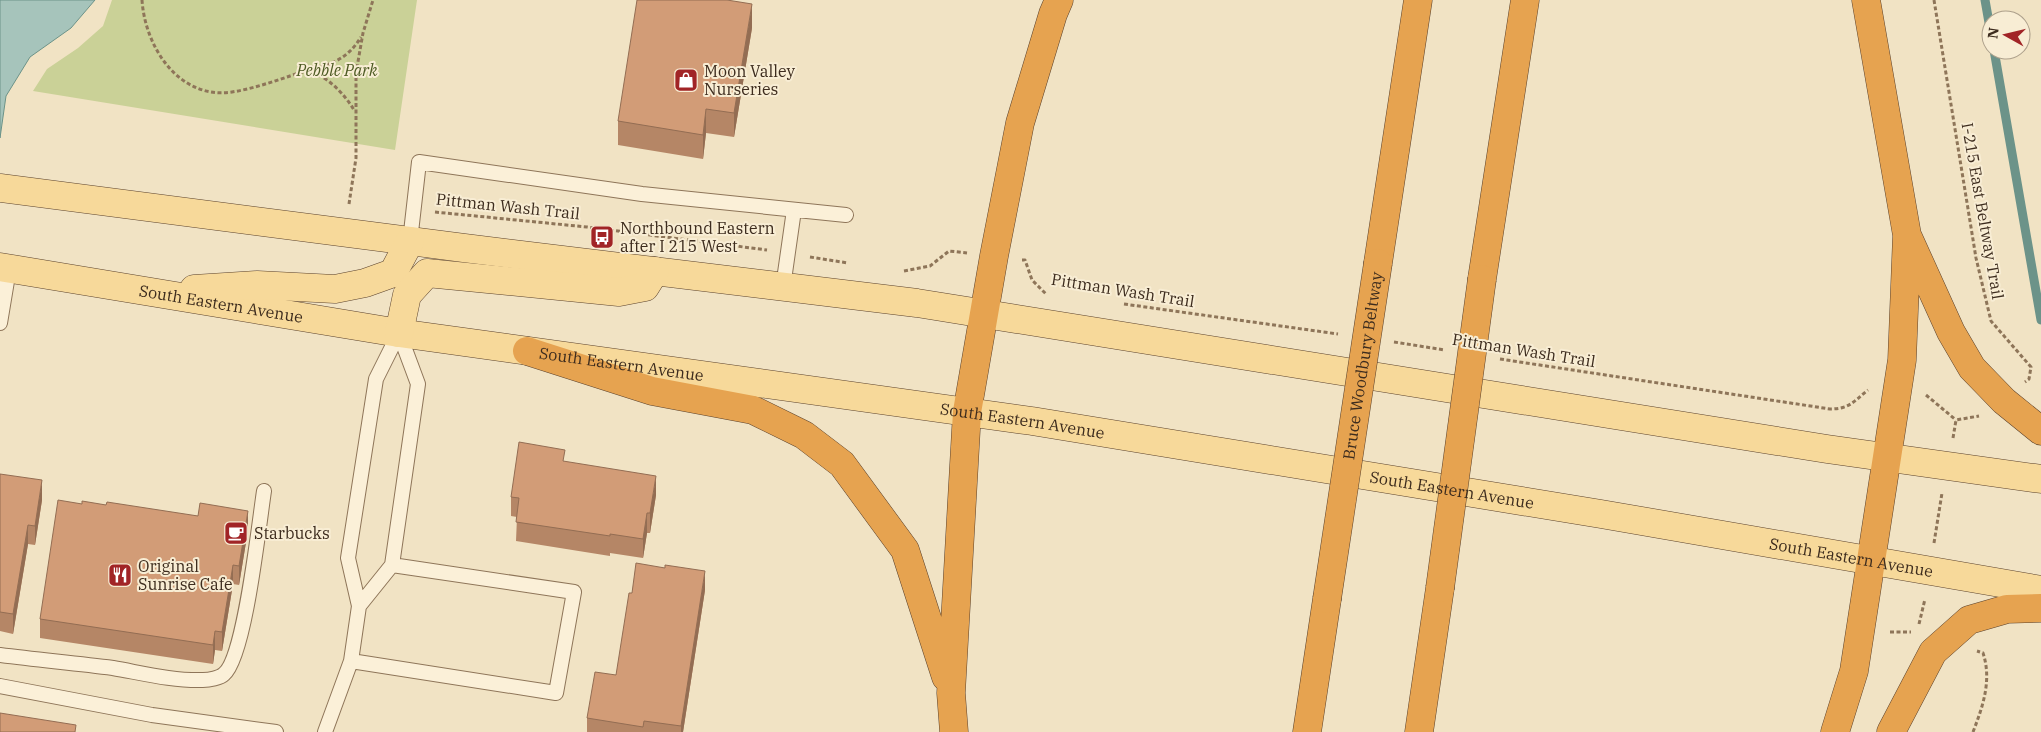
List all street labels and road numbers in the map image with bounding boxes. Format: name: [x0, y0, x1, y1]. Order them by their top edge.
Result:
street label: I-215 East Beltway Trail: [1958, 121, 2008, 301]
street label: Pittman Wash Trail: [435, 188, 581, 224]
street label: Pittman Wash Trail: [1050, 269, 1196, 311]
street label: Bruce Woodbury Beltway: [1338, 270, 1387, 461]
street label: South Eastern Avenue: [137, 280, 305, 327]
street label: Pittman Wash Trail: [1451, 329, 1597, 371]
street label: South Eastern Avenue: [538, 343, 705, 385]
street label: South Eastern Avenue: [939, 398, 1106, 443]
street label: South Eastern Avenue: [1368, 466, 1535, 513]
street label: South Eastern Avenue: [1768, 533, 1935, 581]

